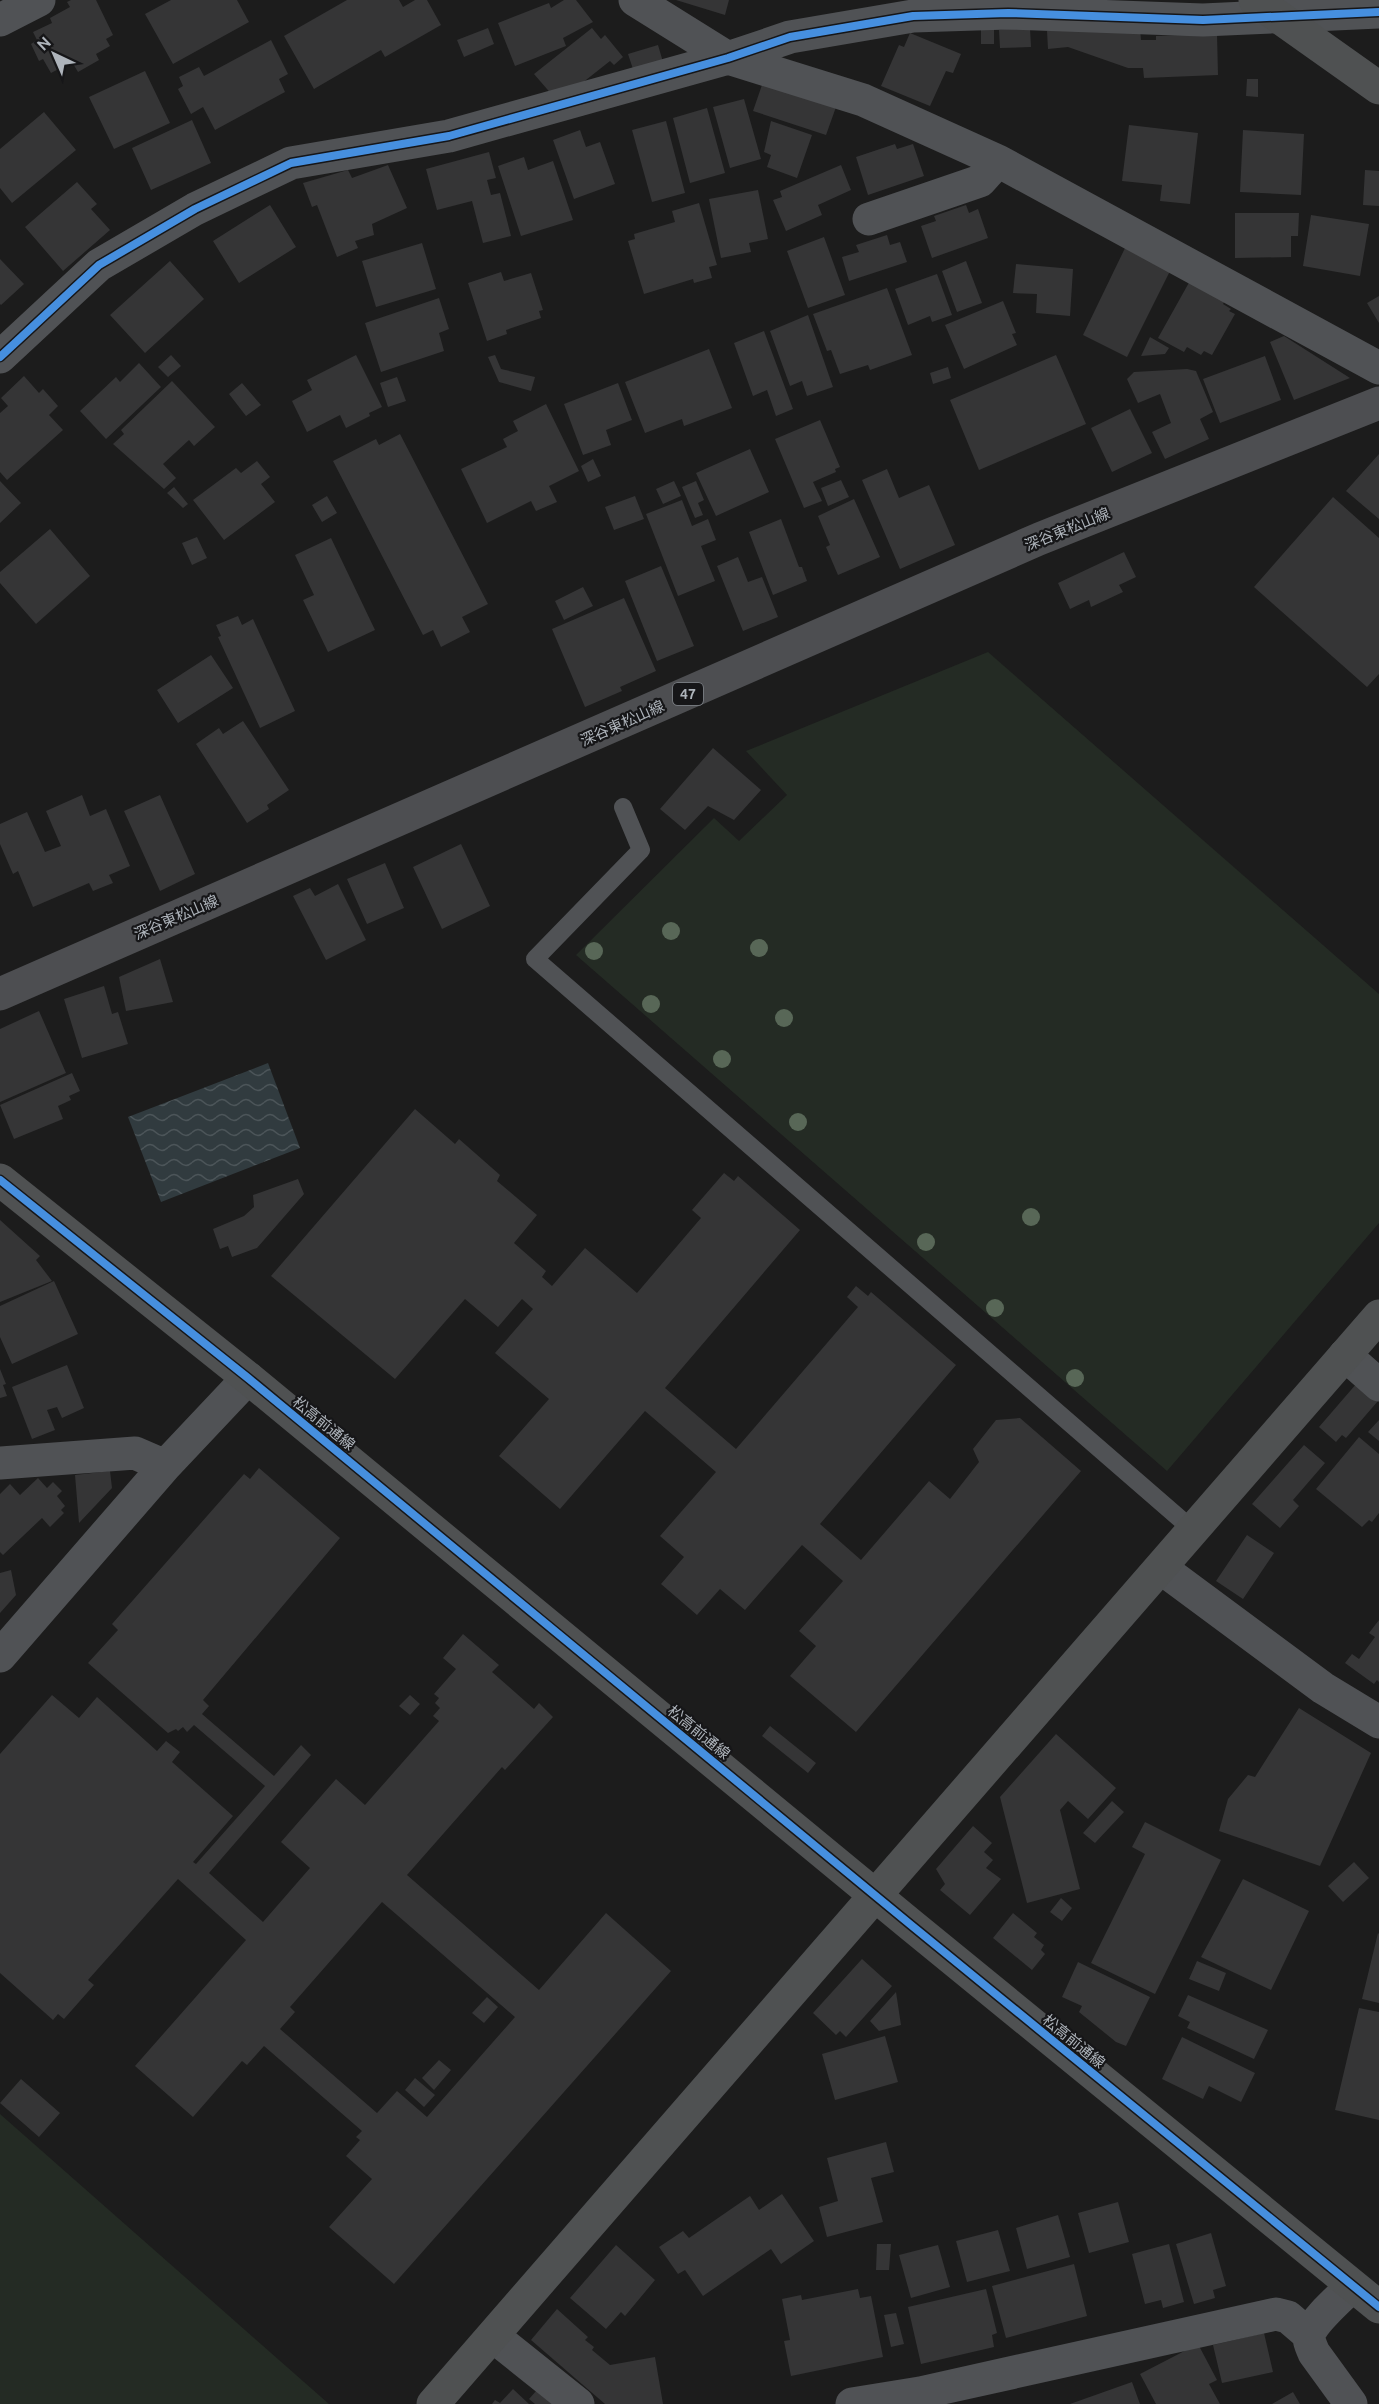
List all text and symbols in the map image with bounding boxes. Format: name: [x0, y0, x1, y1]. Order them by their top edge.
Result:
north arrow: [24, 24, 84, 84]
text: N: [33, 33, 54, 54]
street label: 深谷東松山線: [1022, 504, 1112, 554]
road number: 47: [673, 683, 703, 705]
street label: 深谷東松山線: [577, 697, 667, 749]
street label: 深谷東松山線: [131, 892, 221, 942]
street label: 松高前通線: [290, 1393, 358, 1453]
street label: 松高前通線: [665, 1702, 733, 1762]
street label: 松高前通線: [1040, 2011, 1108, 2071]

